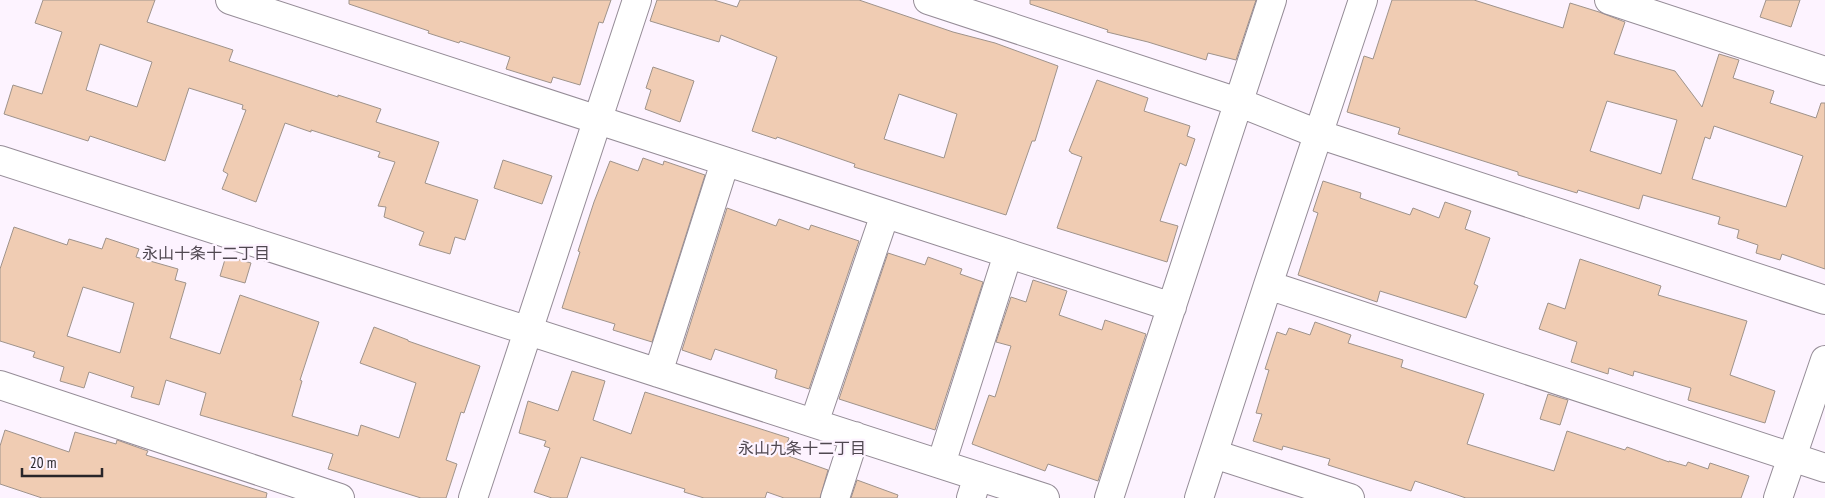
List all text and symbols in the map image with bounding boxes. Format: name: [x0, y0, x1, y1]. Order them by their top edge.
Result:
district label: 永山十条十二丁目: [142, 243, 270, 263]
district label: 永山九条十二丁目: [738, 438, 866, 458]
scale bar: [22, 446, 102, 478]
text: 20 m: [30, 453, 56, 472]

